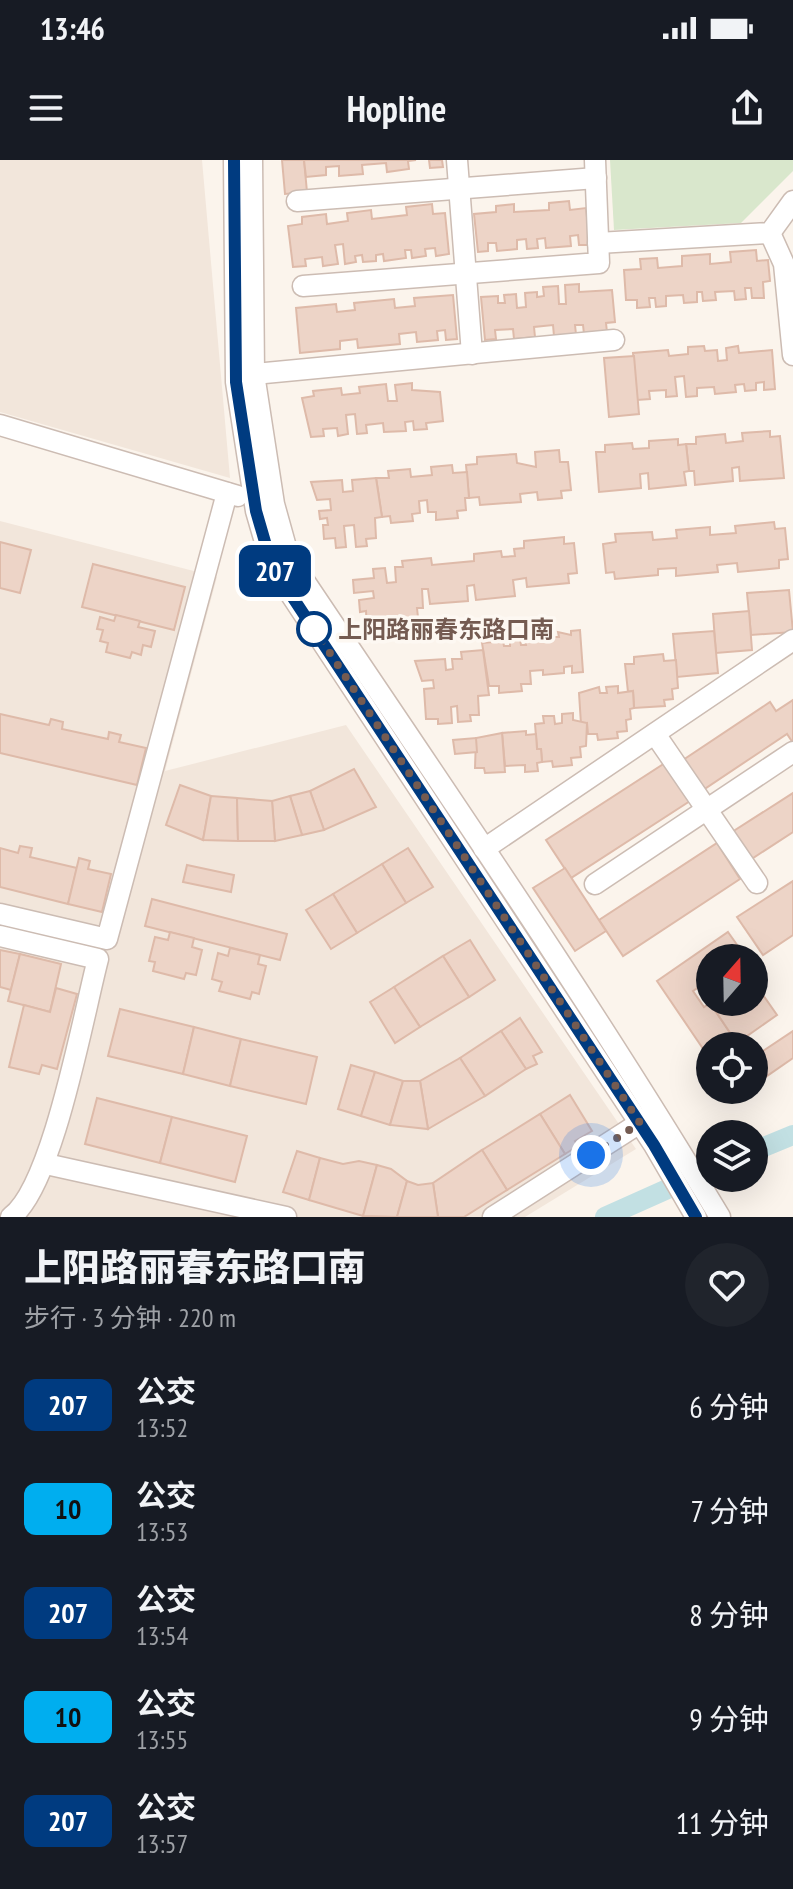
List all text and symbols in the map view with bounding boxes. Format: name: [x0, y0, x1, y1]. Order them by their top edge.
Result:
text: 13:46: [40, 9, 105, 48]
text: Hopline: [347, 85, 446, 132]
icon: menu: [24, 86, 68, 130]
icon: share: [725, 86, 769, 130]
line badge: 207: [229, 545, 321, 597]
text: 207: [255, 552, 295, 589]
marker: 上阳路丽春东路口南: [297, 612, 331, 646]
place label: 上阳路丽春东路口南: [338, 614, 554, 645]
north arrow: [696, 944, 768, 1016]
map controls: [696, 944, 768, 1192]
button: locate: [696, 1032, 768, 1104]
button: layers: [696, 1120, 768, 1192]
your location: [571, 1135, 611, 1175]
text: 上阳路丽春东路口南: [24, 1242, 366, 1291]
button: heart: [685, 1243, 769, 1327]
text: 步行 · 3 分钟 · 220 m: [24, 1301, 236, 1334]
text: 公交: [136, 1371, 196, 1410]
text: 207: [48, 1386, 88, 1423]
text: 6 分钟: [689, 1387, 769, 1426]
text: 13:52: [136, 1411, 188, 1444]
text: 公交: [136, 1475, 196, 1514]
text: 10: [55, 1490, 81, 1527]
text: 7 分钟: [690, 1491, 769, 1530]
text: 13:53: [136, 1515, 188, 1548]
text: 公交: [136, 1579, 196, 1618]
text: 207: [48, 1594, 88, 1631]
text: 8 分钟: [689, 1595, 769, 1634]
text: 13:54: [136, 1619, 188, 1652]
text: 公交: [136, 1683, 196, 1722]
text: 10: [55, 1698, 81, 1735]
text: 9 分钟: [689, 1699, 769, 1738]
text: 13:55: [136, 1723, 188, 1756]
text: 公交: [136, 1787, 196, 1826]
text: 207: [48, 1802, 88, 1839]
text: 11 分钟: [676, 1803, 769, 1842]
text: 13:57: [136, 1827, 188, 1860]

